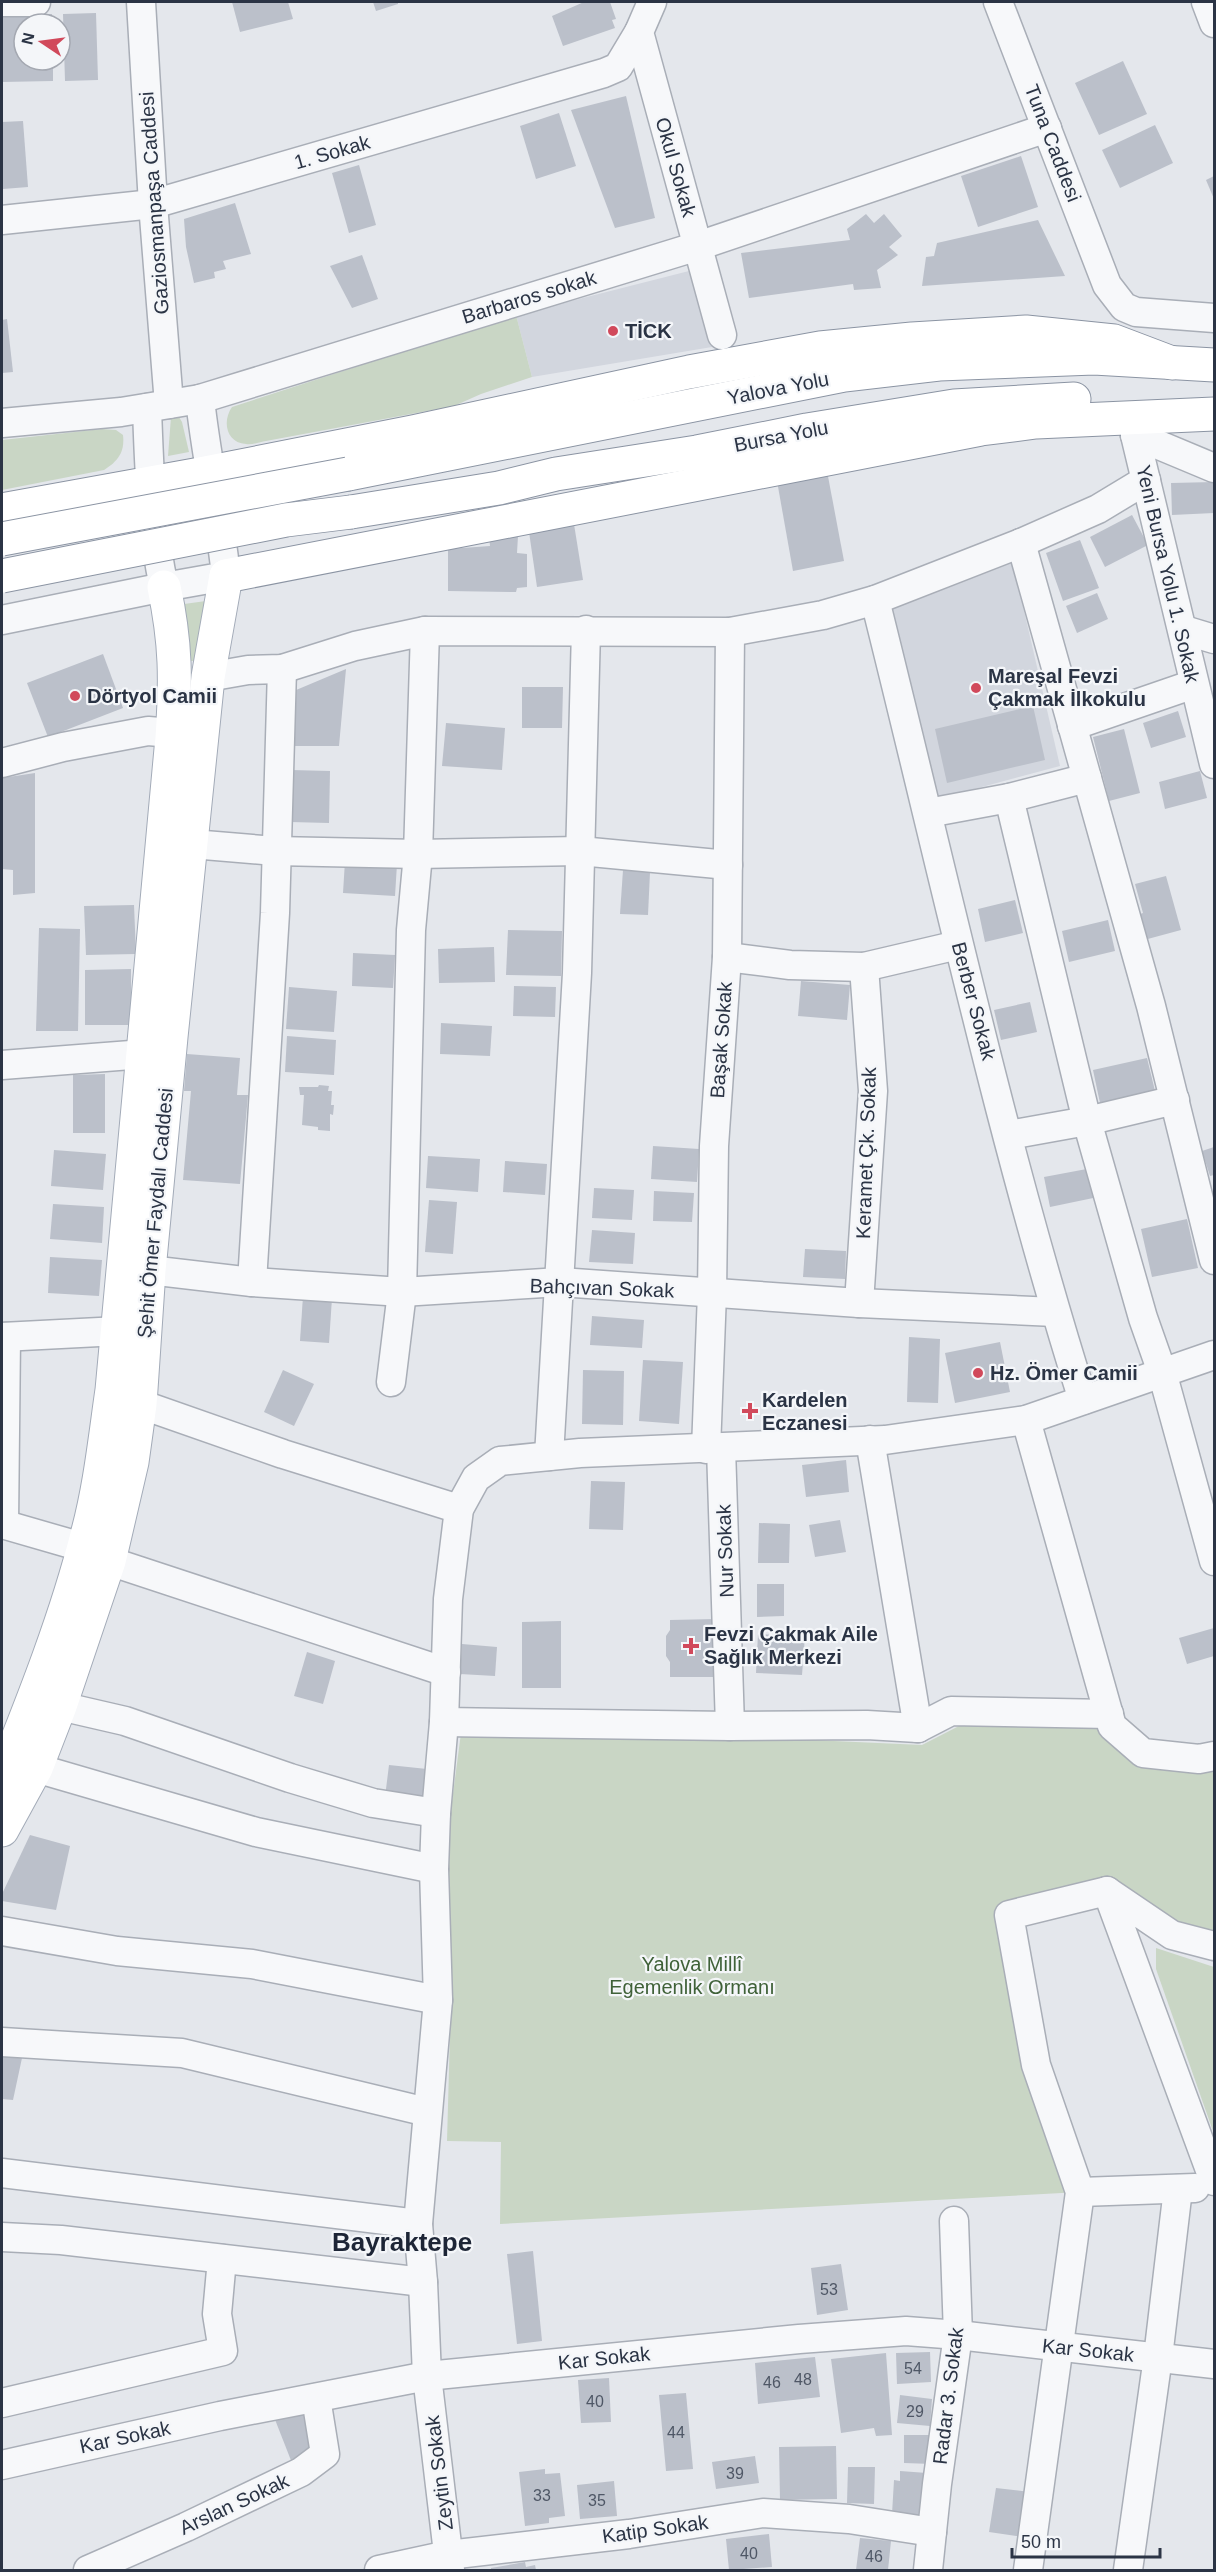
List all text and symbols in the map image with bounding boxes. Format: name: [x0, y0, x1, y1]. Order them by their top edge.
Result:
north arrow: [12, 12, 72, 72]
text: N: [18, 31, 37, 46]
street label: Tuna Caddesi: [1021, 81, 1085, 205]
street label: Gaziosmanpaşa Caddesi: [135, 91, 173, 315]
street label: Okul Sokak: [651, 115, 701, 220]
street label: 1. Sokak: [292, 130, 373, 173]
street label: Barbaros sokak: [459, 266, 600, 328]
place label: TİCK: [625, 320, 672, 342]
marker: TİCK: [606, 324, 620, 338]
street label: Yalova Yolu: [725, 367, 831, 409]
street label: Bursa Yolu: [732, 416, 830, 456]
street label: Yeni Bursa Yolu 1. Sokak: [1132, 463, 1204, 686]
place label: Mareşal Fevzi Çakmak İlkokulu: [988, 665, 1146, 710]
marker: Mareşal Fevzi Çakmak İlkokulu: [969, 681, 983, 695]
place label: Dörtyol Camii: [87, 685, 217, 707]
marker: Dörtyol Camii: [68, 689, 82, 703]
street label: Berber Sokak: [948, 940, 1001, 1063]
street label: Başak Sokak: [706, 980, 736, 1099]
street label: Keramet Çk. Sokak: [852, 1066, 880, 1239]
street label: Şehit Ömer Faydalı Caddesi: [133, 1087, 177, 1339]
street label: Bahçıvan Sokak: [529, 1274, 676, 1302]
place label: Hz. Ömer Camii: [990, 1362, 1138, 1384]
marker: Hz. Ömer Camii: [971, 1366, 985, 1380]
place label: Kardelen Eczanesi: [762, 1389, 848, 1434]
marker: Kardelen Eczanesi: [743, 1404, 757, 1418]
street label: Nur Sokak: [712, 1503, 738, 1598]
place label: Fevzi Çakmak Aile Sağlık Merkezi: [704, 1623, 878, 1668]
marker: Fevzi Çakmak Aile Sağlık Merkezi: [682, 1637, 700, 1655]
park label: Yalova Millî Egemenlik Ormanı: [609, 1953, 775, 1998]
district label: Bayraktepe: [332, 2227, 472, 2257]
house number: 53: [820, 2281, 838, 2298]
street label: Radar 3. Sokak: [929, 2325, 967, 2466]
street label: Kar Sokak: [1041, 2334, 1136, 2366]
street label: Kar Sokak: [557, 2342, 652, 2374]
house number: 54: [904, 2360, 922, 2377]
house number: 48: [794, 2371, 812, 2388]
house number: 46: [763, 2374, 781, 2391]
house number: 40: [586, 2393, 604, 2410]
house number: 29: [906, 2403, 924, 2420]
street label: Zeytin Sokak: [421, 2413, 457, 2532]
street label: Kar Sokak: [78, 2416, 173, 2457]
house number: 44: [667, 2424, 685, 2441]
house number: 39: [726, 2465, 744, 2482]
street label: Arslan Sokak: [176, 2469, 293, 2539]
house number: 33: [533, 2487, 551, 2504]
house number: 35: [588, 2492, 606, 2509]
street label: Katip Sokak: [601, 2511, 710, 2547]
scale bar: [1012, 2521, 1160, 2559]
text: 50 m: [1021, 2532, 1061, 2552]
house number: 40: [740, 2545, 758, 2562]
house number: 46: [865, 2548, 883, 2565]

